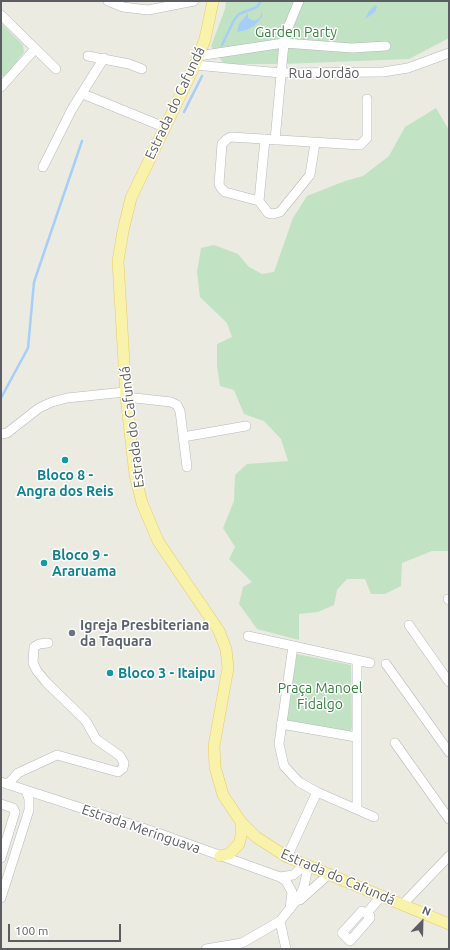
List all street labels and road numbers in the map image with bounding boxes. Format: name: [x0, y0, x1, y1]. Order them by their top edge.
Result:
street label: Estrada do Cafundá: [141, 44, 209, 162]
street label: Rua Jordão: [288, 65, 360, 81]
street label: Estrada do Cafundá: [116, 365, 148, 489]
street label: Estrada Meringuava: [79, 801, 203, 857]
street label: Estrada do Cafundá: [278, 845, 398, 909]

